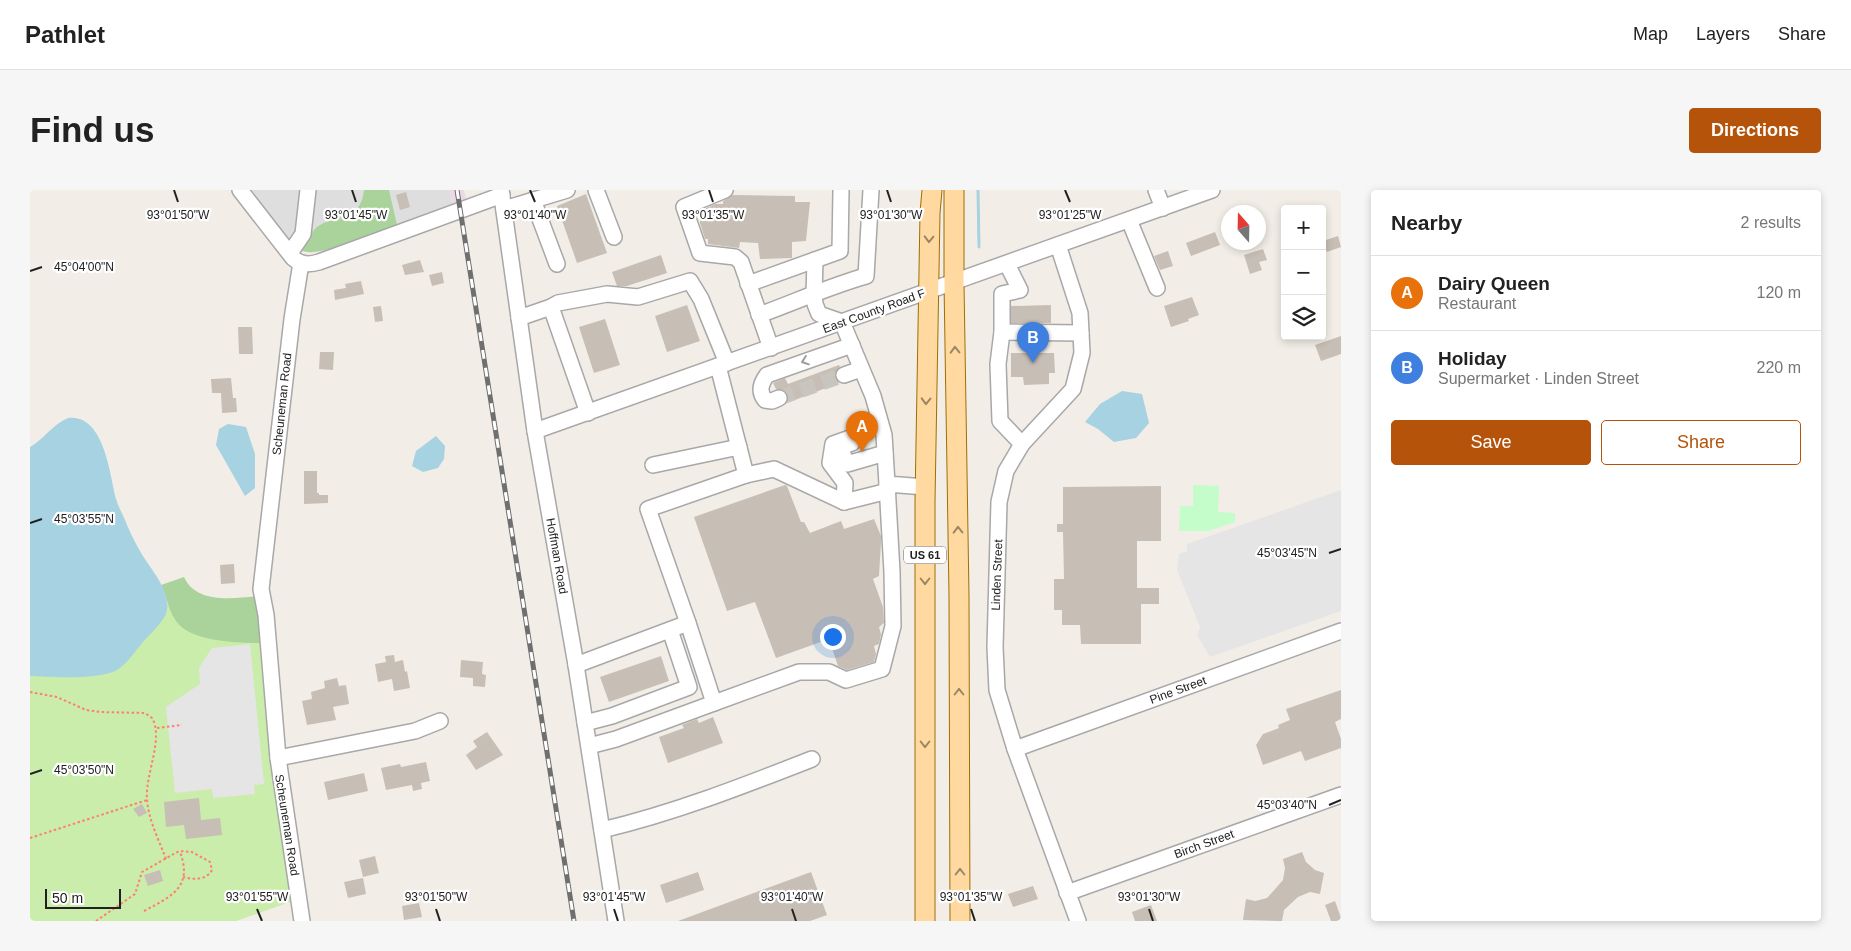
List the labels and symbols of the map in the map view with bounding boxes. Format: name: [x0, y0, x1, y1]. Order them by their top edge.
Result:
north arrow: [1221, 205, 1266, 250]
text: 93°01'50"W: [147, 208, 210, 222]
text: 93°01'45"W: [325, 208, 388, 222]
text: 93°01'40"W: [504, 208, 567, 222]
text: 93°01'35"W: [682, 208, 745, 222]
text: 93°01'30"W: [860, 208, 923, 222]
text: 93°01'25"W: [1039, 208, 1102, 222]
one-way arrow: [924, 235, 934, 243]
text: 45°04'00"N: [54, 260, 114, 274]
street label: East County Road F: [821, 286, 927, 336]
pin: B: [1017, 322, 1049, 363]
one-way arrow: [950, 346, 960, 354]
street label: Scheuneman Road: [270, 352, 294, 456]
one-way arrow: [802, 355, 810, 365]
one-way arrow: [921, 398, 931, 405]
pin: A: [846, 411, 878, 452]
text: 45°03'55"N: [54, 512, 114, 526]
street label: Hoffman Road: [543, 517, 571, 595]
one-way arrow: [953, 526, 963, 534]
street label: Linden Street: [989, 538, 1005, 611]
road number: US 61: [904, 546, 946, 564]
text: 45°03'45"N: [1257, 546, 1317, 560]
one-way arrow: [920, 578, 930, 585]
your location: [820, 624, 846, 650]
street label: Pine Street: [1148, 673, 1209, 707]
one-way arrow: [954, 688, 964, 696]
one-way arrow: [920, 740, 930, 748]
text: 45°03'50"N: [54, 763, 114, 777]
street label: Scheuneman Road: [272, 773, 302, 877]
text: 45°03'40"N: [1257, 798, 1317, 812]
street label: Birch Street: [1172, 826, 1236, 861]
one-way arrow: [955, 868, 965, 876]
scale bar: [45, 886, 121, 909]
text: 93°01'55"W: [226, 890, 289, 904]
text: 93°01'50"W: [405, 890, 468, 904]
text: 93°01'45"W: [583, 890, 646, 904]
text: 93°01'40"W: [761, 890, 824, 904]
text: 93°01'35"W: [940, 890, 1003, 904]
text: 93°01'30"W: [1118, 890, 1181, 904]

